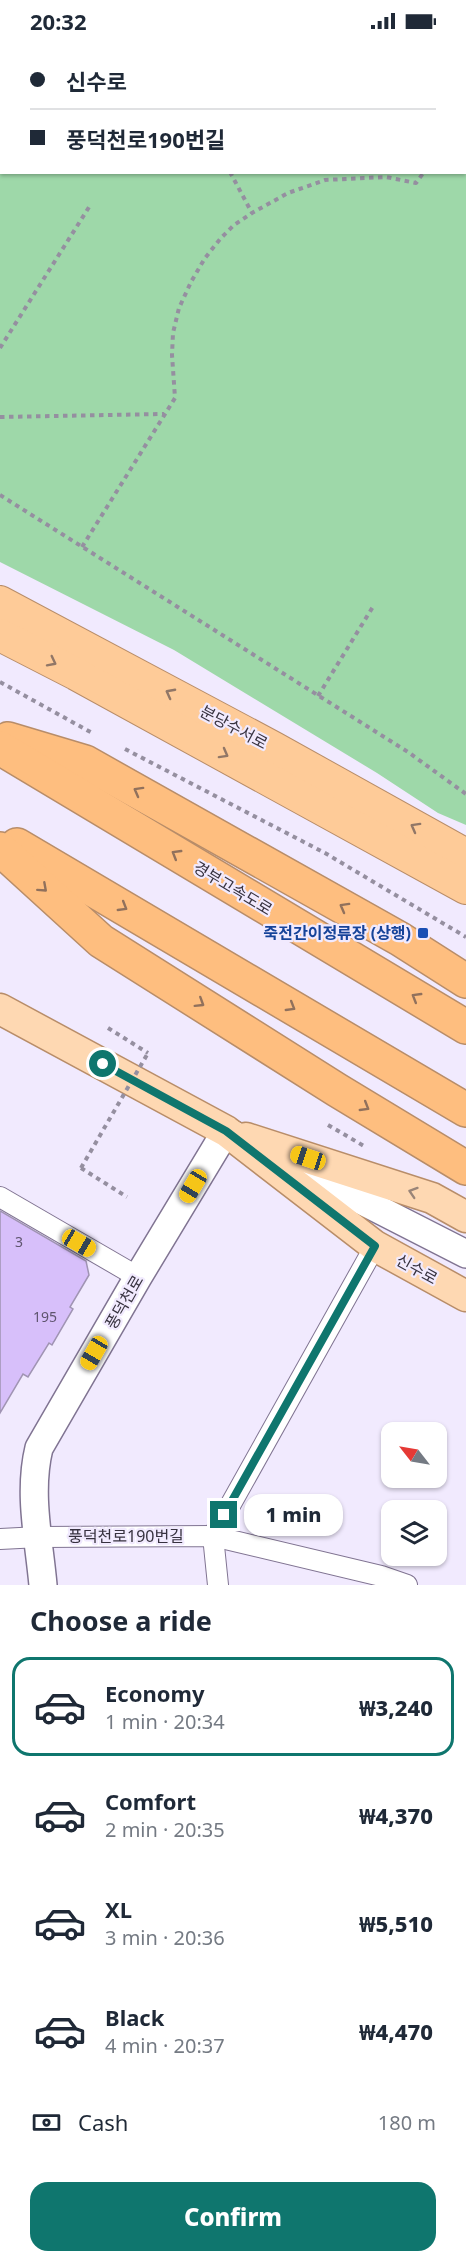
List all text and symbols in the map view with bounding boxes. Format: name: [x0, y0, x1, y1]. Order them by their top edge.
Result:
text: 20:32: [30, 6, 87, 36]
text: 신수로: [66, 66, 127, 96]
text: 풍덕천로190번길: [66, 124, 225, 154]
one-way arrow: [46, 654, 57, 666]
one-way arrow: [166, 689, 176, 700]
street label: 분당수서로: [196, 700, 272, 754]
one-way arrow: [217, 747, 228, 758]
one-way arrow: [133, 787, 144, 798]
one-way arrow: [411, 823, 421, 834]
one-way arrow: [172, 849, 182, 861]
street label: 경부고속도로: [189, 856, 277, 920]
one-way arrow: [36, 881, 47, 892]
one-way arrow: [117, 900, 127, 912]
one-way arrow: [340, 903, 350, 915]
place label: 죽전간이정류장 (상행): [264, 922, 411, 944]
marker: 죽전간이정류장 (상행): [416, 926, 430, 940]
one-way arrow: [412, 993, 422, 1005]
one-way arrow: [193, 996, 204, 1007]
one-way arrow: [285, 999, 295, 1011]
route start: [89, 1050, 116, 1077]
one-way arrow: [359, 1099, 369, 1111]
car: [288, 1144, 328, 1172]
car: [176, 1166, 210, 1206]
one-way arrow: [408, 1187, 419, 1200]
car: [59, 1226, 99, 1260]
house number: 3: [15, 1232, 23, 1251]
street label: 신수로: [392, 1249, 442, 1289]
street label: 풍덕천로: [100, 1271, 148, 1333]
house number: 195: [33, 1307, 57, 1326]
car: [77, 1333, 111, 1373]
north arrow: [381, 1422, 447, 1488]
map controls: [381, 1422, 447, 1566]
callout: 1 min: [245, 1494, 344, 1536]
button: layers: [381, 1500, 447, 1566]
route end: [210, 1501, 237, 1528]
text: 1 min: [266, 1501, 321, 1528]
street label: 풍덕천로190번길: [68, 1525, 184, 1547]
text: Choose a ride: [30, 1602, 212, 1639]
text: Economy: [105, 1678, 204, 1708]
icon: car: [33, 1680, 87, 1734]
text: ₩3,240: [359, 1692, 433, 1722]
text: 1 min · 20:34: [105, 1708, 225, 1735]
text: Comfort: [105, 1786, 196, 1816]
icon: car: [33, 1788, 87, 1842]
text: ₩4,370: [359, 1800, 433, 1830]
text: 2 min · 20:35: [105, 1816, 225, 1843]
text: XL: [105, 1894, 132, 1924]
icon: car: [33, 1896, 87, 1950]
text: ₩5,510: [359, 1908, 433, 1938]
text: 3 min · 20:36: [105, 1924, 225, 1951]
text: Black: [105, 2002, 164, 2032]
icon: car: [33, 2004, 87, 2058]
text: ₩4,470: [359, 2016, 433, 2046]
text: 4 min · 20:37: [105, 2032, 225, 2059]
icon: cash: [30, 2106, 63, 2139]
text: Cash: [78, 2107, 128, 2137]
text: 180 m: [378, 2109, 436, 2136]
button: Confirm: [30, 2182, 436, 2251]

